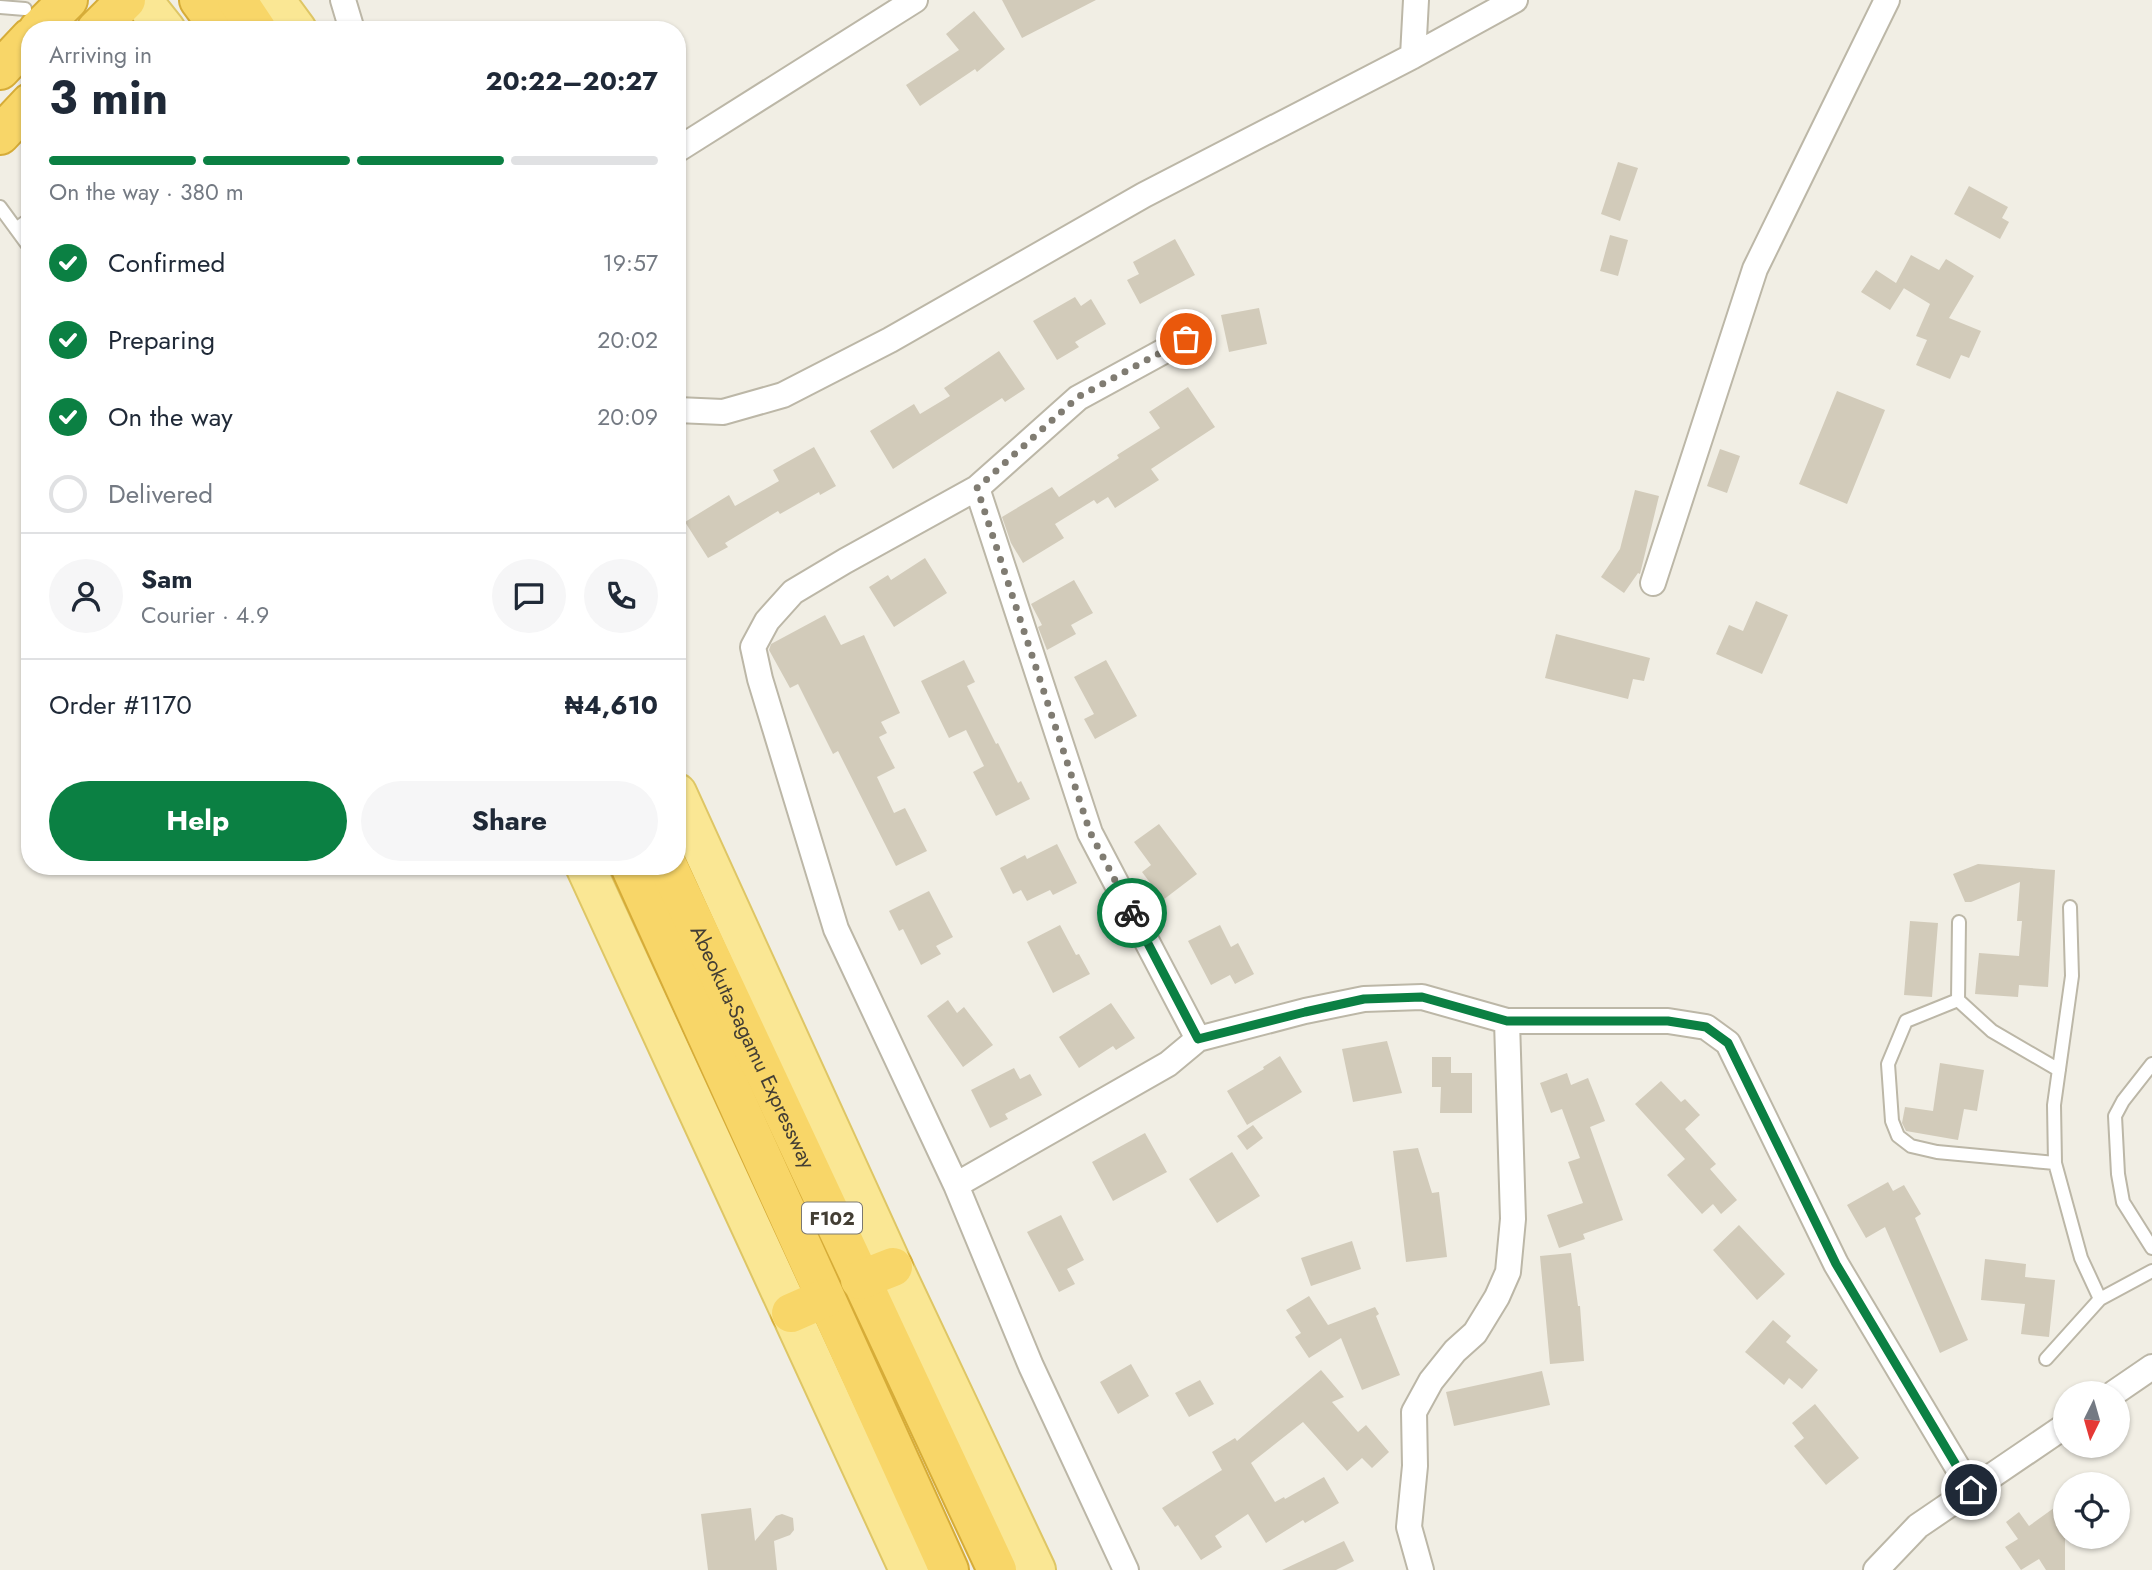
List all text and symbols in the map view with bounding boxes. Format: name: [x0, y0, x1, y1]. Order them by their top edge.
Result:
text: Arriving in: [49, 38, 152, 72]
text: 20:22–20:27: [485, 62, 658, 100]
text: 3 min: [49, 65, 168, 131]
text: On the way · 380 m: [49, 175, 244, 209]
icon: check: [49, 244, 87, 282]
text: Confirmed: [108, 244, 225, 282]
text: 19:57: [602, 246, 658, 280]
pin: [1156, 309, 1216, 369]
icon: bag: [1167, 320, 1205, 358]
icon: check: [49, 321, 87, 359]
text: Preparing: [108, 321, 215, 359]
text: 20:02: [597, 323, 658, 357]
icon: check: [49, 398, 87, 436]
text: On the way: [108, 398, 233, 436]
text: 20:09: [597, 400, 658, 434]
text: Delivered: [108, 475, 213, 513]
button: person: [49, 559, 123, 633]
button: chat: [492, 559, 566, 633]
button: phone: [584, 559, 658, 633]
text: Sam: [141, 560, 193, 598]
text: Courier · 4.9: [141, 598, 269, 632]
text: Order #1170: [49, 686, 192, 724]
text: ₦4,610: [565, 686, 658, 724]
button: Help: [49, 781, 347, 861]
button: Share: [361, 781, 658, 861]
courier: [1097, 878, 1167, 948]
icon: bike: [1113, 894, 1151, 932]
street label: Abeokuta-Sagamu Expressway: [683, 920, 823, 1175]
road number: F102: [802, 1202, 862, 1234]
north arrow: [2053, 1381, 2130, 1458]
map controls: [2053, 1381, 2130, 1549]
pin: [1941, 1460, 2001, 1520]
icon: home: [1952, 1471, 1990, 1509]
button: locate: [2053, 1472, 2130, 1549]

